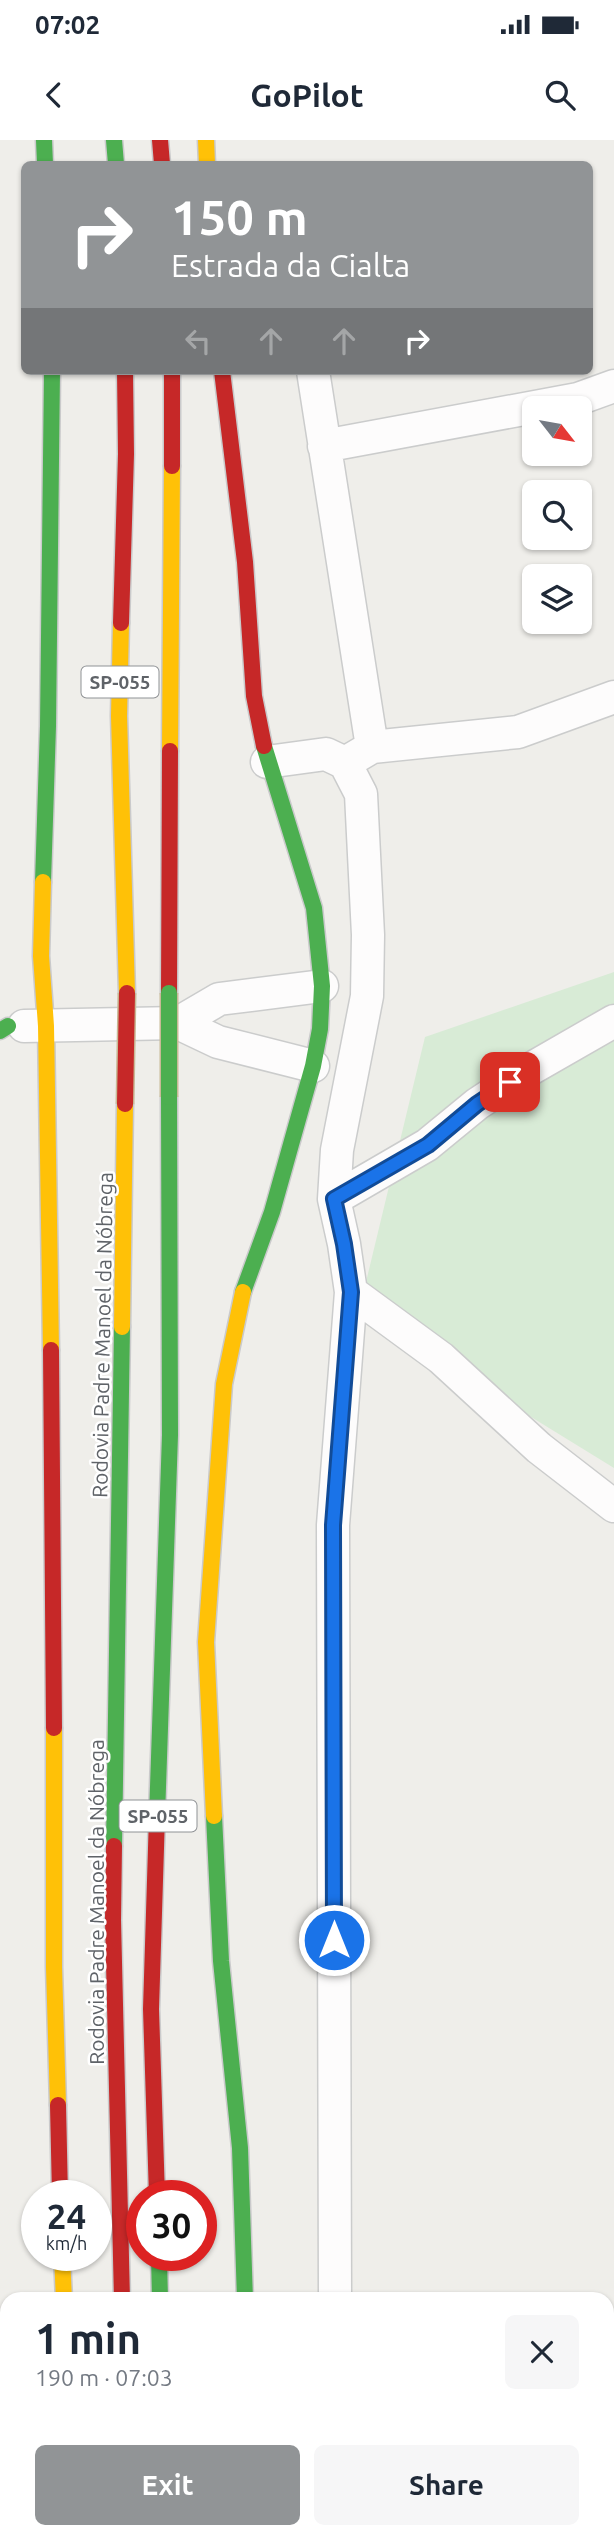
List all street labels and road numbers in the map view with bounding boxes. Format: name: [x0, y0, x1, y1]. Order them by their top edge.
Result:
road number: SP-055: [82, 666, 158, 698]
street label: Rodovia Padre Manoel da Nóbrega: [87, 1172, 117, 1498]
street label: Rodovia Padre Manoel da Nóbrega: [84, 1739, 108, 2065]
road number: SP-055: [120, 1800, 196, 1832]

